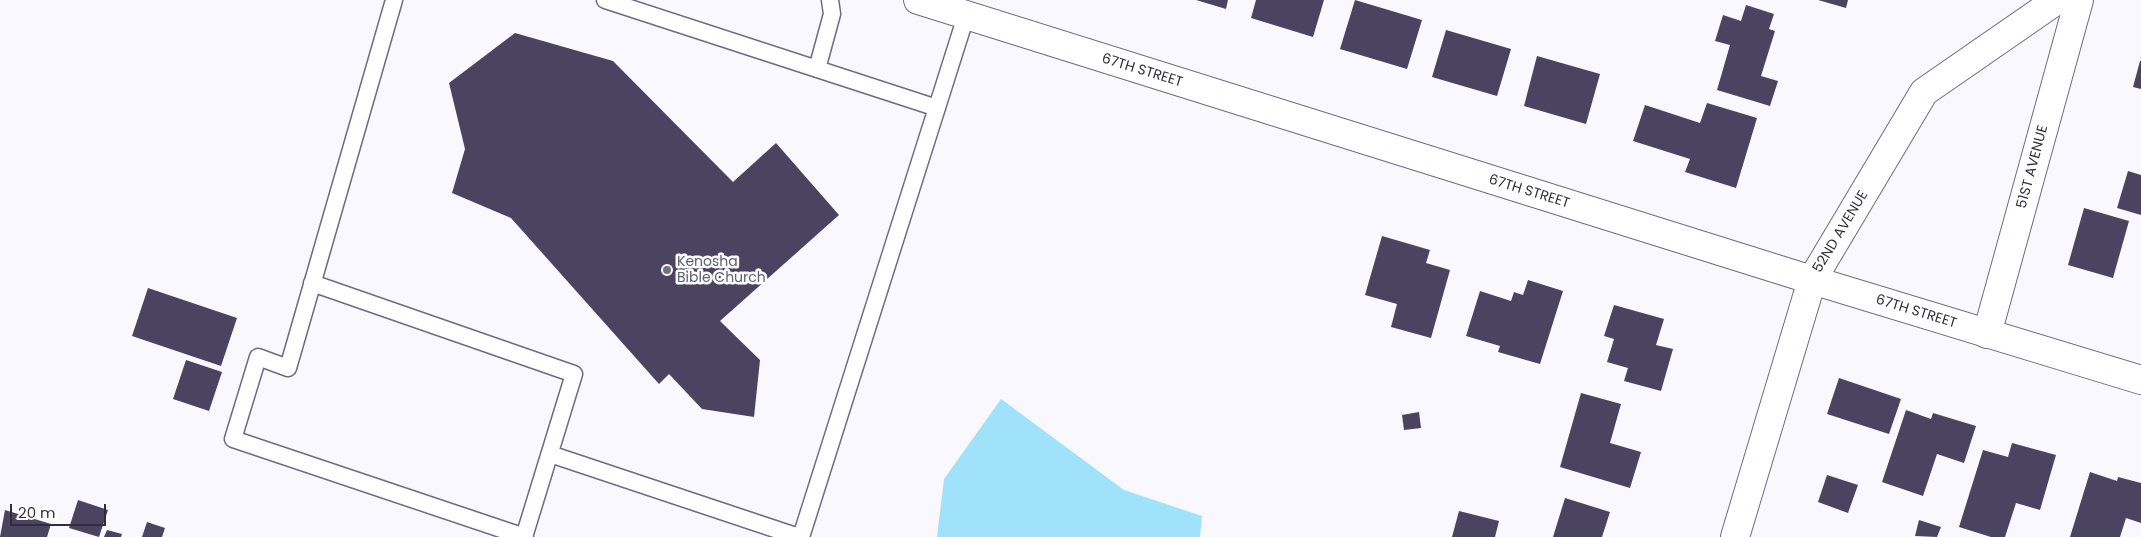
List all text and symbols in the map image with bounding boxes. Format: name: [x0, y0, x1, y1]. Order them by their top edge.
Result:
street label: 67TH STREET: [1099, 51, 1185, 91]
street label: 51ST AVENUE: [2014, 124, 2052, 210]
street label: 67TH STREET: [1486, 172, 1572, 212]
street label: 52ND AVENUE: [1810, 188, 1872, 276]
place label: Kenosha Bible Church: [677, 254, 766, 286]
marker: Kenosha Bible Church: [661, 264, 673, 276]
street label: 67TH STREET: [1873, 292, 1959, 332]
scale bar: [12, 494, 109, 526]
text: 20 m: [18, 502, 56, 523]

